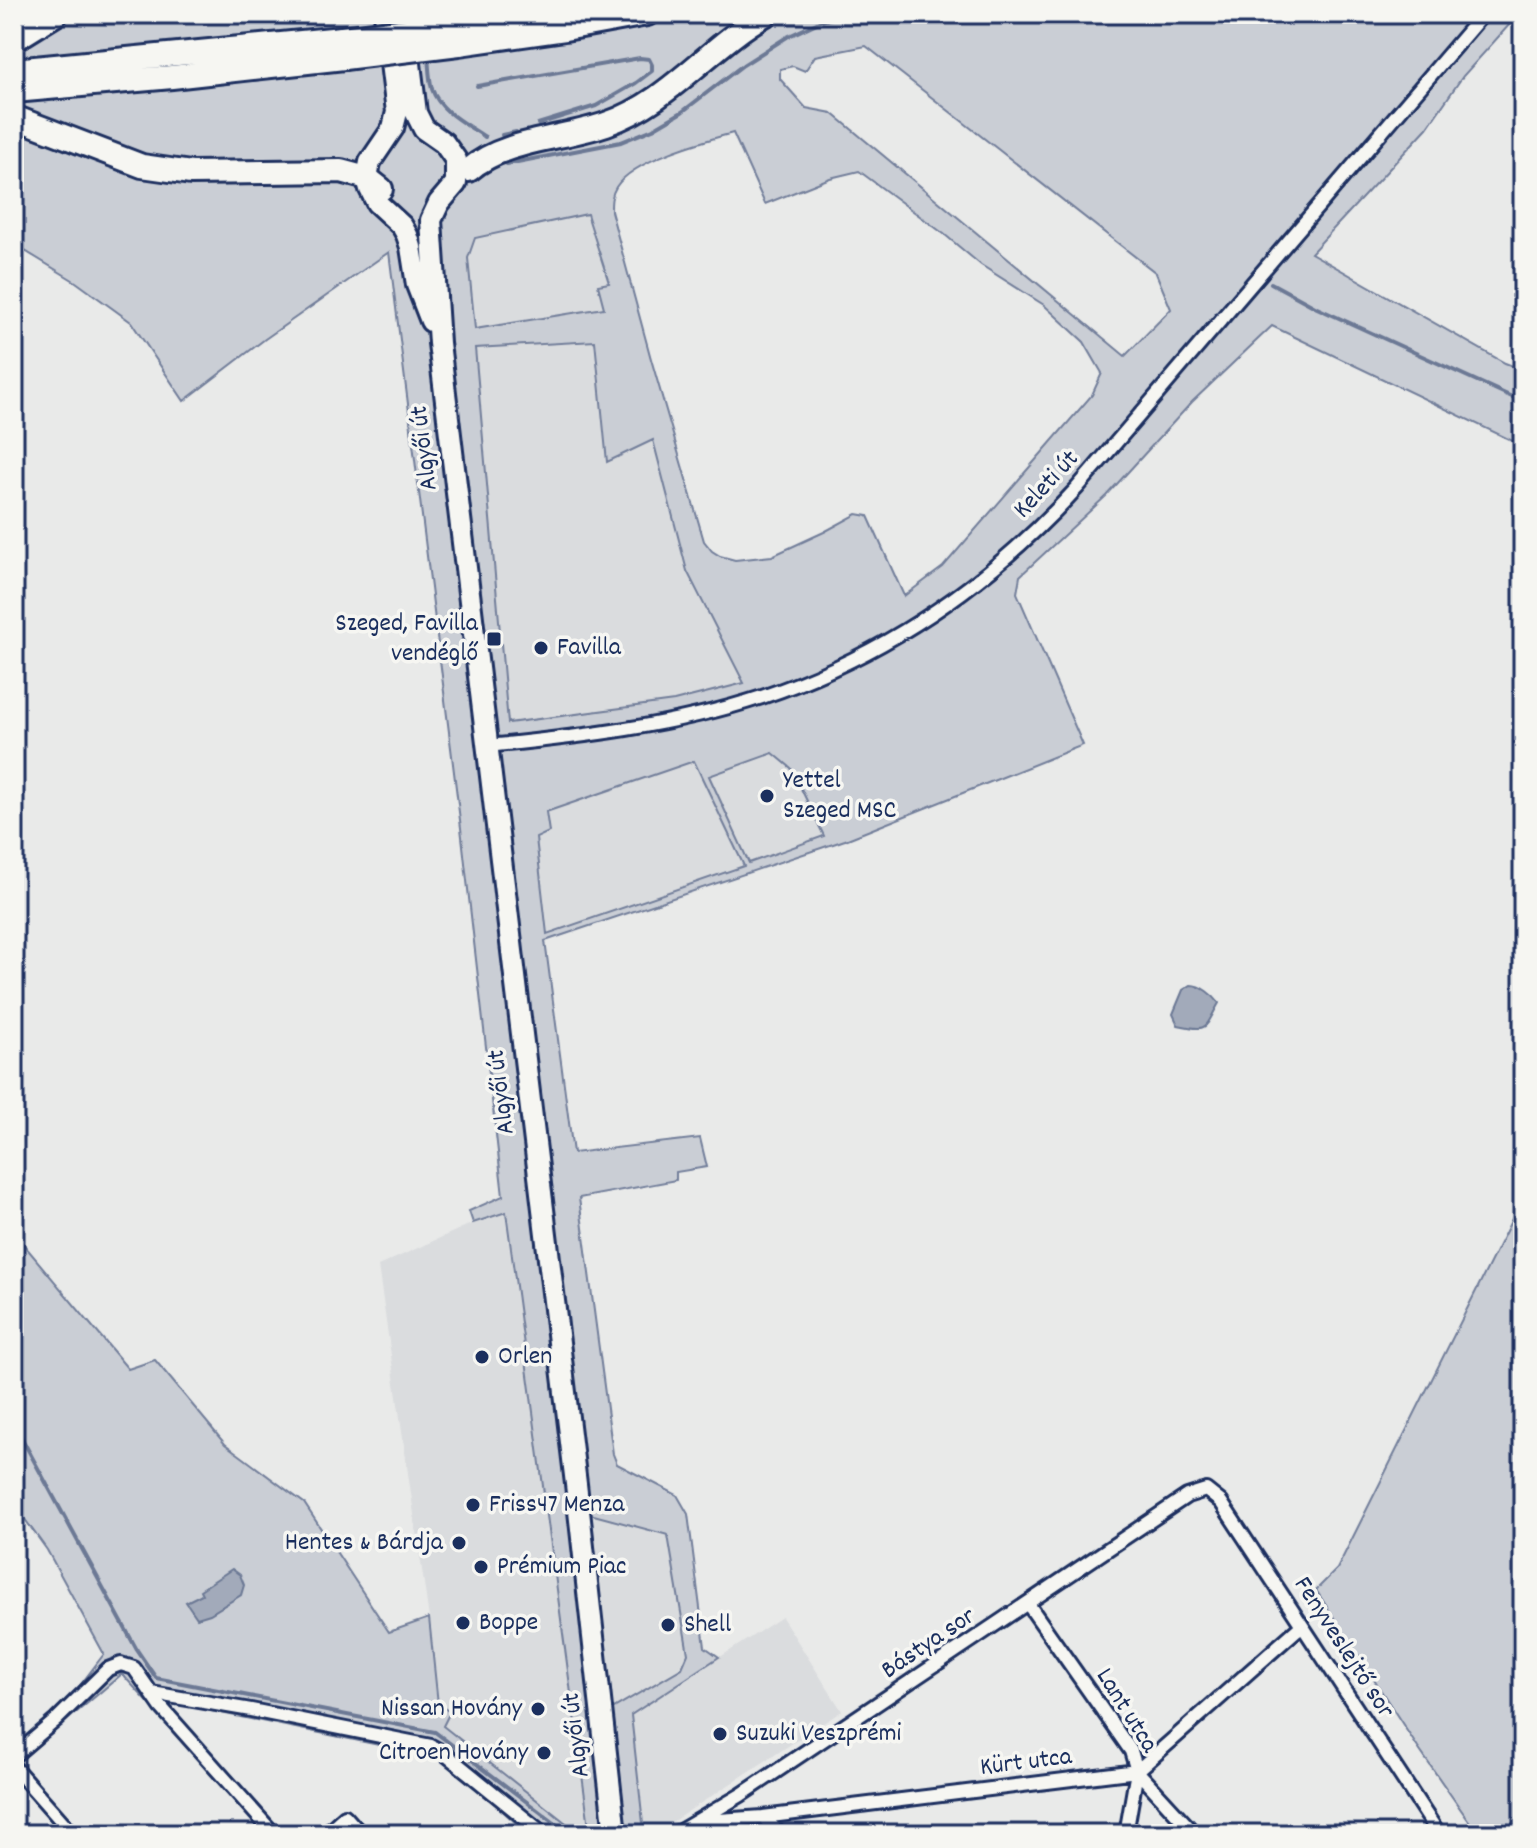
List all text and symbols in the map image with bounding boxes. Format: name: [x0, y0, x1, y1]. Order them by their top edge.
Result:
street label: Algyői út: [401, 403, 449, 493]
street label: Keleti út: [1005, 442, 1089, 528]
place label: Szeged, Favilla vendéglő: [335, 606, 479, 673]
marker: Szeged, Favilla vendéglő: [485, 630, 503, 648]
place label: Favilla: [557, 630, 622, 667]
marker: Favilla: [532, 639, 550, 657]
place label: Yettel Szeged MSC: [783, 763, 896, 830]
marker: Yettel Szeged MSC: [758, 787, 776, 805]
street label: Algyői út: [478, 1047, 526, 1137]
place label: Orlen: [498, 1339, 552, 1376]
marker: Orlen: [473, 1348, 491, 1366]
place label: Friss47 Menza: [489, 1487, 625, 1524]
marker: Friss47 Menza: [464, 1496, 482, 1514]
place label: Hentes & Bárdja: [285, 1525, 444, 1562]
marker: Hentes & Bárdja: [450, 1534, 468, 1552]
place label: Prémium Piac: [497, 1549, 627, 1586]
marker: Prémium Piac: [472, 1558, 490, 1576]
street label: Fenyveslejtő sor: [1283, 1570, 1403, 1727]
street label: Bástya sor: [874, 1599, 984, 1689]
place label: Boppe: [479, 1605, 538, 1642]
place label: Shell: [684, 1607, 731, 1644]
marker: Boppe: [454, 1614, 472, 1632]
marker: Shell: [659, 1616, 677, 1634]
street label: Lant utca: [1085, 1661, 1167, 1761]
street label: Algyői út: [553, 1690, 601, 1780]
place label: Nissan Hovány: [381, 1691, 522, 1728]
marker: Nissan Hovány: [529, 1700, 547, 1718]
place label: Suzuki Veszprémi: [736, 1716, 902, 1753]
marker: Suzuki Veszprémi: [711, 1725, 729, 1743]
place label: Citroen Hovány: [379, 1735, 528, 1772]
street label: Kürt utca: [978, 1739, 1075, 1787]
marker: Citroen Hovány: [535, 1744, 553, 1762]

